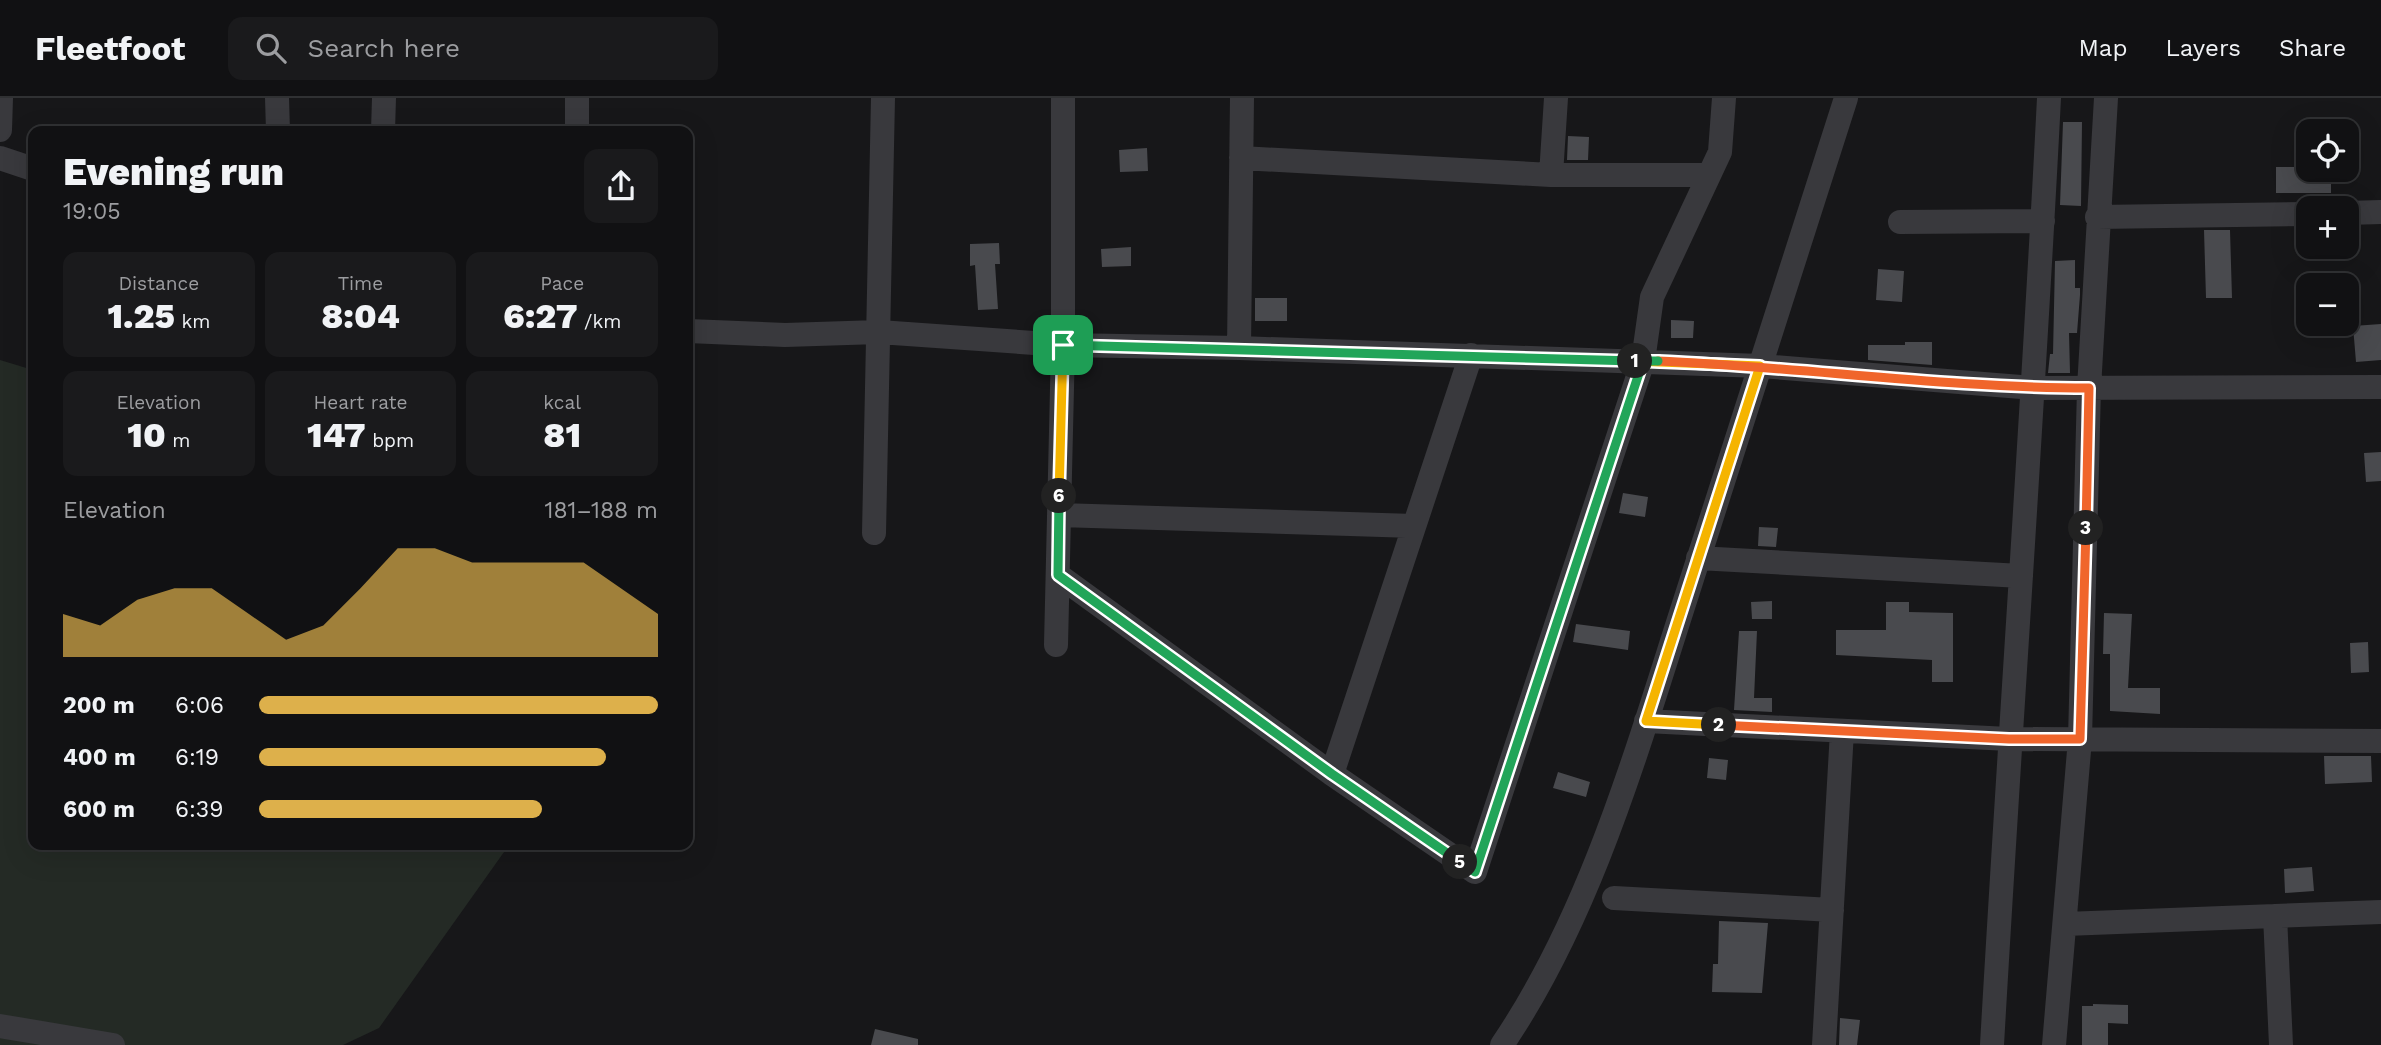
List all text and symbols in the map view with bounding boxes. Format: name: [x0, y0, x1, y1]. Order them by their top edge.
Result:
search box: [228, 17, 718, 80]
text: Fleetfoot: [35, 29, 186, 68]
icon: search: [252, 29, 290, 67]
text: Search here: [308, 33, 460, 63]
text: Map: [2079, 34, 2127, 62]
text: Layers: [2165, 34, 2241, 62]
text: Share: [2279, 34, 2346, 62]
map controls: [2296, 119, 2359, 336]
button: locate: [2296, 119, 2359, 182]
button: share: [584, 149, 658, 223]
text: Evening run: [63, 150, 284, 194]
button: +: [2296, 196, 2359, 259]
text: 19:05: [63, 198, 121, 225]
text: Distance: [118, 272, 199, 295]
text: Time: [338, 272, 383, 295]
text: Pace: [540, 272, 584, 295]
button: −: [2296, 273, 2359, 336]
text: 1.25: [107, 295, 175, 337]
text: 8:04: [321, 295, 400, 337]
text: 6:27: [503, 295, 578, 337]
text: km: [175, 310, 210, 333]
text: /km: [578, 310, 621, 333]
pin: [1033, 315, 1093, 375]
icon: arrive: [1044, 326, 1082, 364]
pin: 1: [1618, 344, 1652, 378]
text: 1: [1630, 349, 1639, 372]
text: Elevation: [116, 391, 201, 414]
text: Heart rate: [314, 391, 407, 414]
text: kcal: [543, 391, 581, 414]
text: 10: [127, 414, 166, 456]
text: 147: [307, 414, 366, 456]
text: 81: [543, 414, 581, 456]
text: m: [166, 429, 190, 452]
text: bpm: [366, 429, 414, 452]
pin: 6: [1042, 478, 1076, 514]
text: 6: [1053, 484, 1064, 507]
text: Elevation: [63, 497, 166, 524]
text: 181–188 m: [544, 497, 658, 524]
pin: 3: [2068, 510, 2104, 546]
text: 3: [2080, 516, 2091, 539]
text: 200 m: [63, 692, 135, 719]
text: 6:06: [175, 692, 224, 719]
pin: 2: [1702, 708, 1736, 742]
text: 2: [1713, 713, 1724, 736]
text: 400 m: [63, 744, 136, 771]
text: 6:19: [175, 744, 219, 771]
text: 600 m: [63, 796, 135, 823]
text: 6:39: [175, 796, 223, 823]
pin: 5: [1442, 844, 1478, 880]
text: 5: [1454, 850, 1465, 873]

